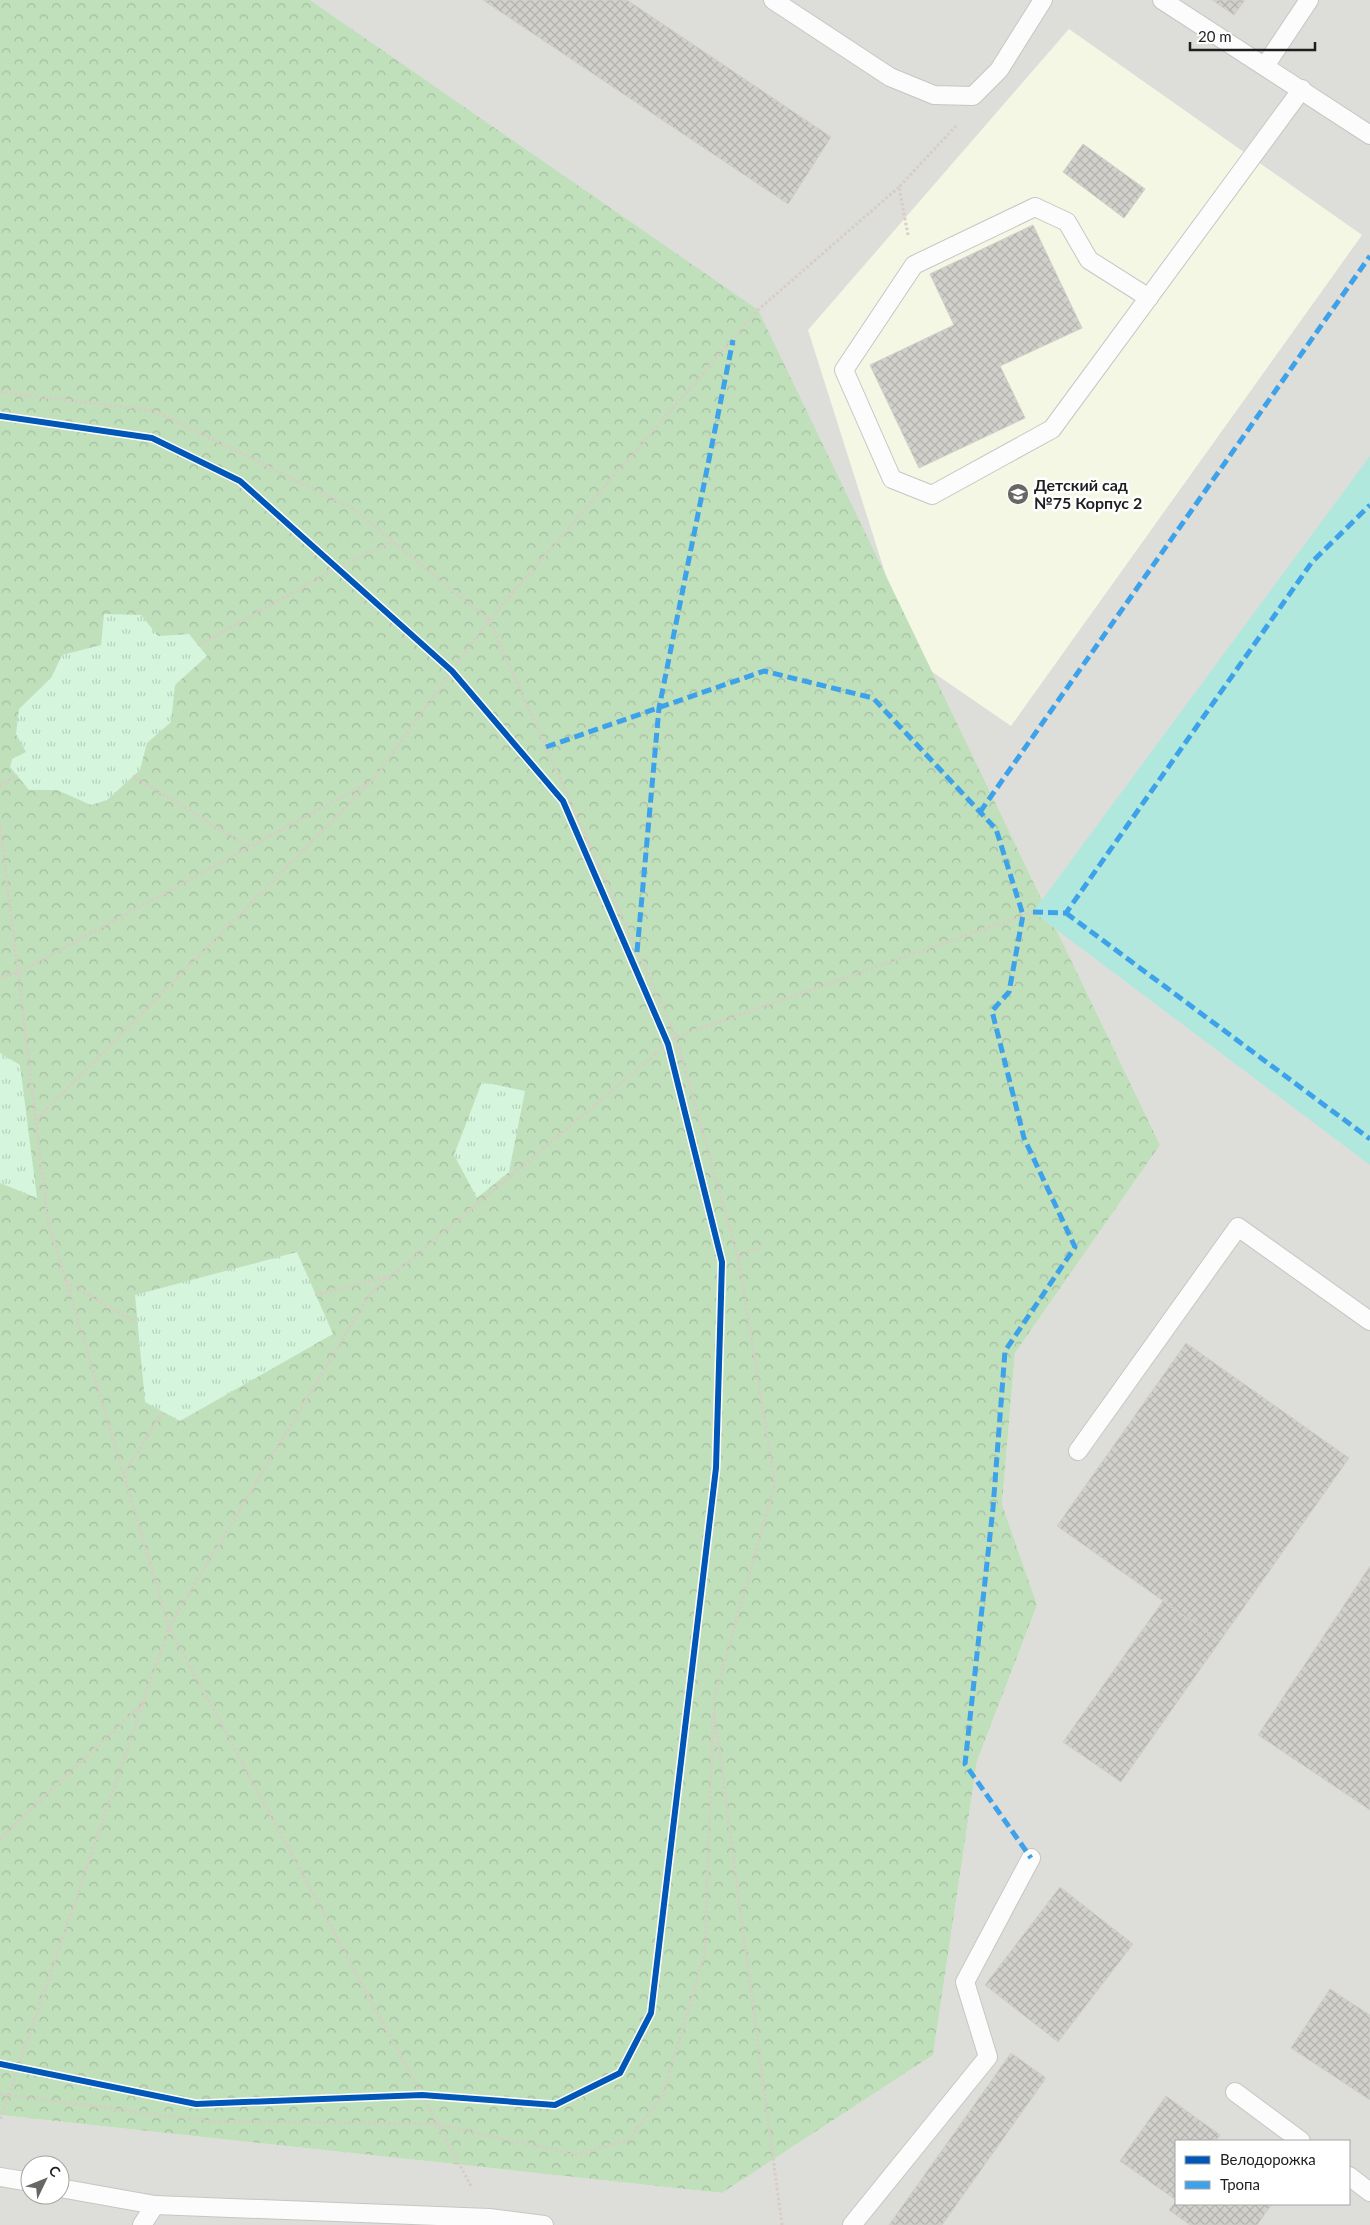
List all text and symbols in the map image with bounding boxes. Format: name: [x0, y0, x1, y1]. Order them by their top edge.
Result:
scale bar: [1190, 20, 1315, 52]
text: 20 m: [1198, 27, 1232, 45]
place label: Детский сад №75 Корпус 2: [1034, 475, 1142, 512]
school or university icon: Детский сад №75 Корпус 2: [1006, 482, 1030, 506]
legend: [1175, 2140, 1350, 2205]
text: Велодорожка: [1220, 2150, 1316, 2168]
north arrow: [20, 2155, 70, 2205]
text: С: [45, 2162, 65, 2181]
text: Тропа: [1220, 2175, 1260, 2193]

